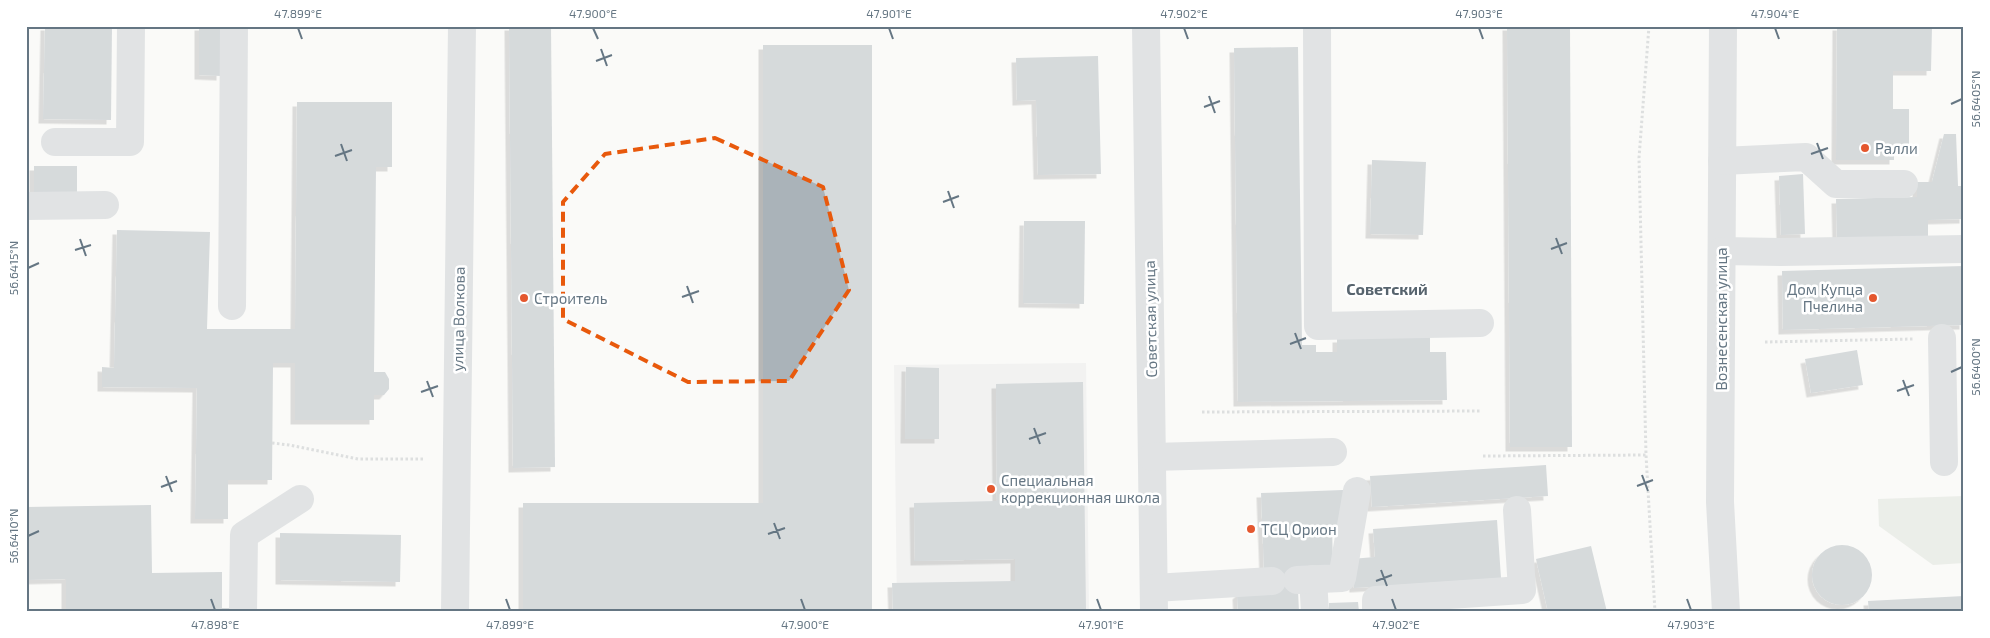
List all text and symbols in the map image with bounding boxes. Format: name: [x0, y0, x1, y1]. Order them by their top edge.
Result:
text: 47.899°E: [274, 6, 322, 20]
text: 47.900°E: [569, 6, 617, 20]
text: 47.901°E: [866, 6, 912, 20]
text: 47.902°E: [1160, 6, 1208, 20]
text: 47.903°E: [1455, 6, 1503, 20]
text: 47.904°E: [1751, 6, 1799, 20]
text: 56.6405°N: [1968, 71, 1982, 127]
place label: Ралли: [1875, 139, 1918, 157]
marker: Ралли: [1859, 142, 1871, 154]
text: 56.6415°N: [6, 241, 20, 295]
street label: Вознесенская улица: [1712, 247, 1731, 391]
street label: Советская улица: [1140, 260, 1161, 378]
street label: улица Волкова: [448, 267, 469, 371]
district label: Советский: [1346, 279, 1428, 298]
place label: Дом Купца Пчелина: [1787, 280, 1863, 315]
place label: Строитель: [534, 289, 608, 307]
marker: Строитель: [518, 292, 530, 304]
marker: Дом Купца Пчелина: [1867, 292, 1879, 304]
text: 56.6400°N: [1968, 338, 1982, 396]
place label: Специальная коррекционная школа: [1001, 471, 1160, 506]
marker: Специальная коррекционная школа: [985, 483, 997, 495]
text: 56.6410°N: [6, 508, 20, 564]
place label: ТСЦ Орион: [1261, 520, 1337, 538]
marker: ТСЦ Орион: [1245, 523, 1257, 535]
text: 47.898°E: [191, 617, 239, 631]
text: 47.899°E: [486, 617, 534, 631]
text: 47.900°E: [781, 617, 829, 631]
text: 47.901°E: [1078, 617, 1124, 631]
text: 47.902°E: [1372, 617, 1420, 631]
text: 47.903°E: [1667, 617, 1715, 631]

